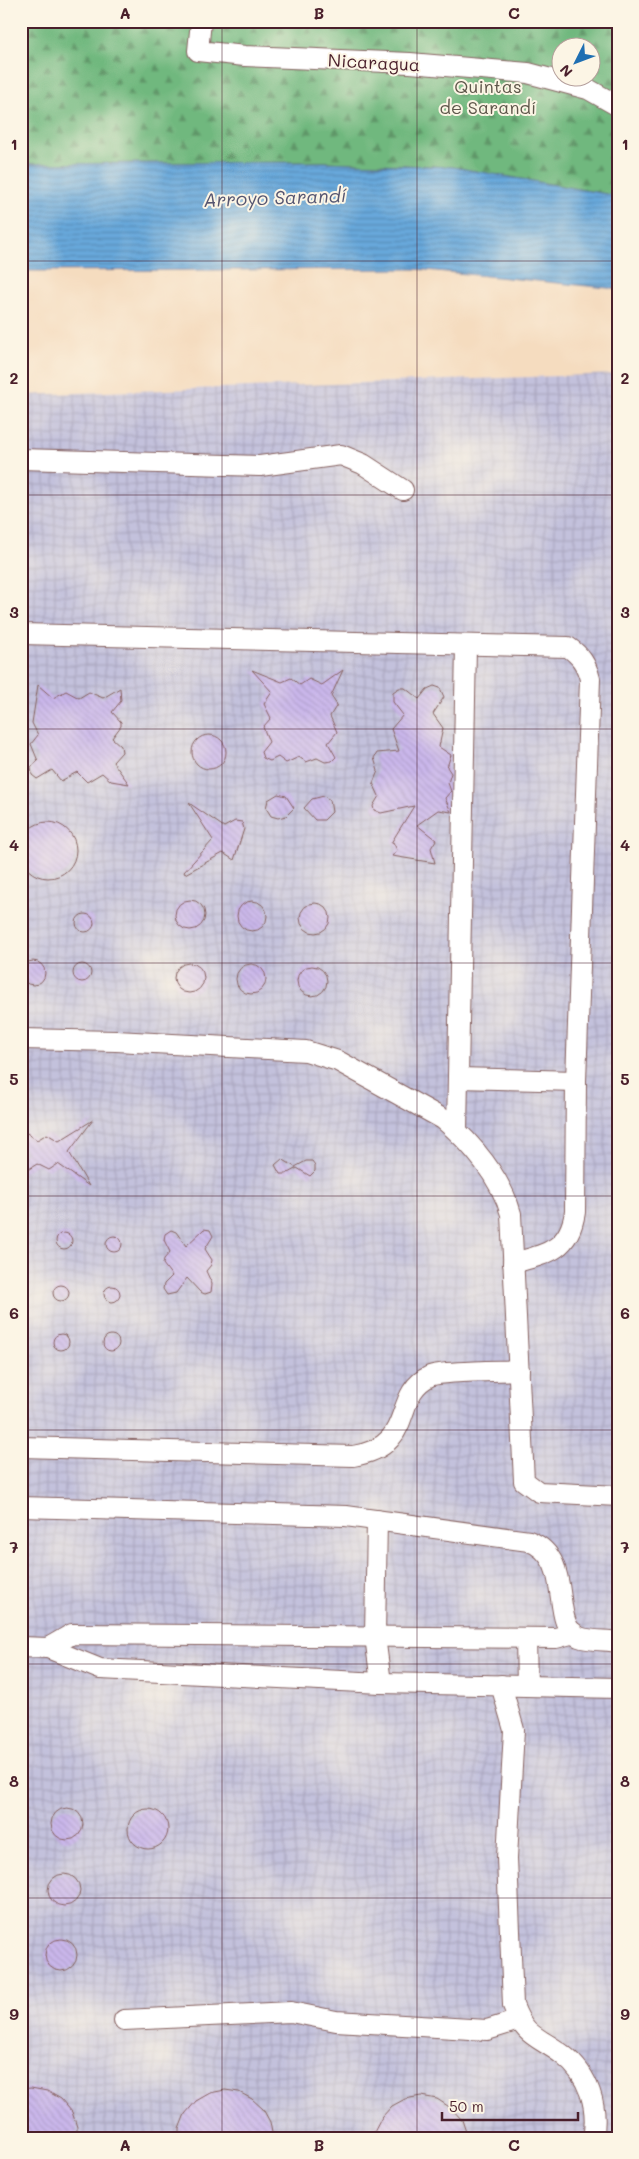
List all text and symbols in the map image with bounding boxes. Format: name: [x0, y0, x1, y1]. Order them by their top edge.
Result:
text: A: [119, 2, 131, 23]
text: B: [314, 2, 324, 23]
text: C: [508, 2, 520, 23]
north arrow: [552, 38, 602, 88]
street label: Nicaragua: [327, 48, 421, 76]
text: N: [555, 61, 577, 81]
park label: Quintas de Sarandí: [440, 74, 536, 119]
text: 1: [10, 133, 18, 154]
text: 1: [621, 133, 629, 154]
water label: Arroyo Sarandí: [203, 182, 348, 212]
text: 2: [10, 367, 19, 388]
text: 2: [621, 367, 630, 388]
text: 3: [9, 601, 19, 622]
text: 3: [620, 601, 630, 622]
text: 4: [9, 834, 19, 855]
text: 4: [620, 834, 630, 855]
text: 5: [9, 1068, 19, 1089]
text: 5: [620, 1068, 630, 1089]
text: 6: [9, 1302, 19, 1323]
text: 6: [620, 1302, 630, 1323]
text: 7: [10, 1536, 19, 1557]
text: 7: [621, 1536, 630, 1557]
text: 8: [9, 1770, 19, 1791]
text: 8: [620, 1770, 630, 1791]
text: 9: [9, 2003, 19, 2024]
text: 9: [620, 2003, 630, 2024]
scale bar: [442, 2089, 578, 2121]
text: 50 m: [449, 2096, 484, 2116]
text: A: [119, 2134, 131, 2155]
text: B: [314, 2134, 324, 2155]
text: C: [508, 2134, 520, 2155]

